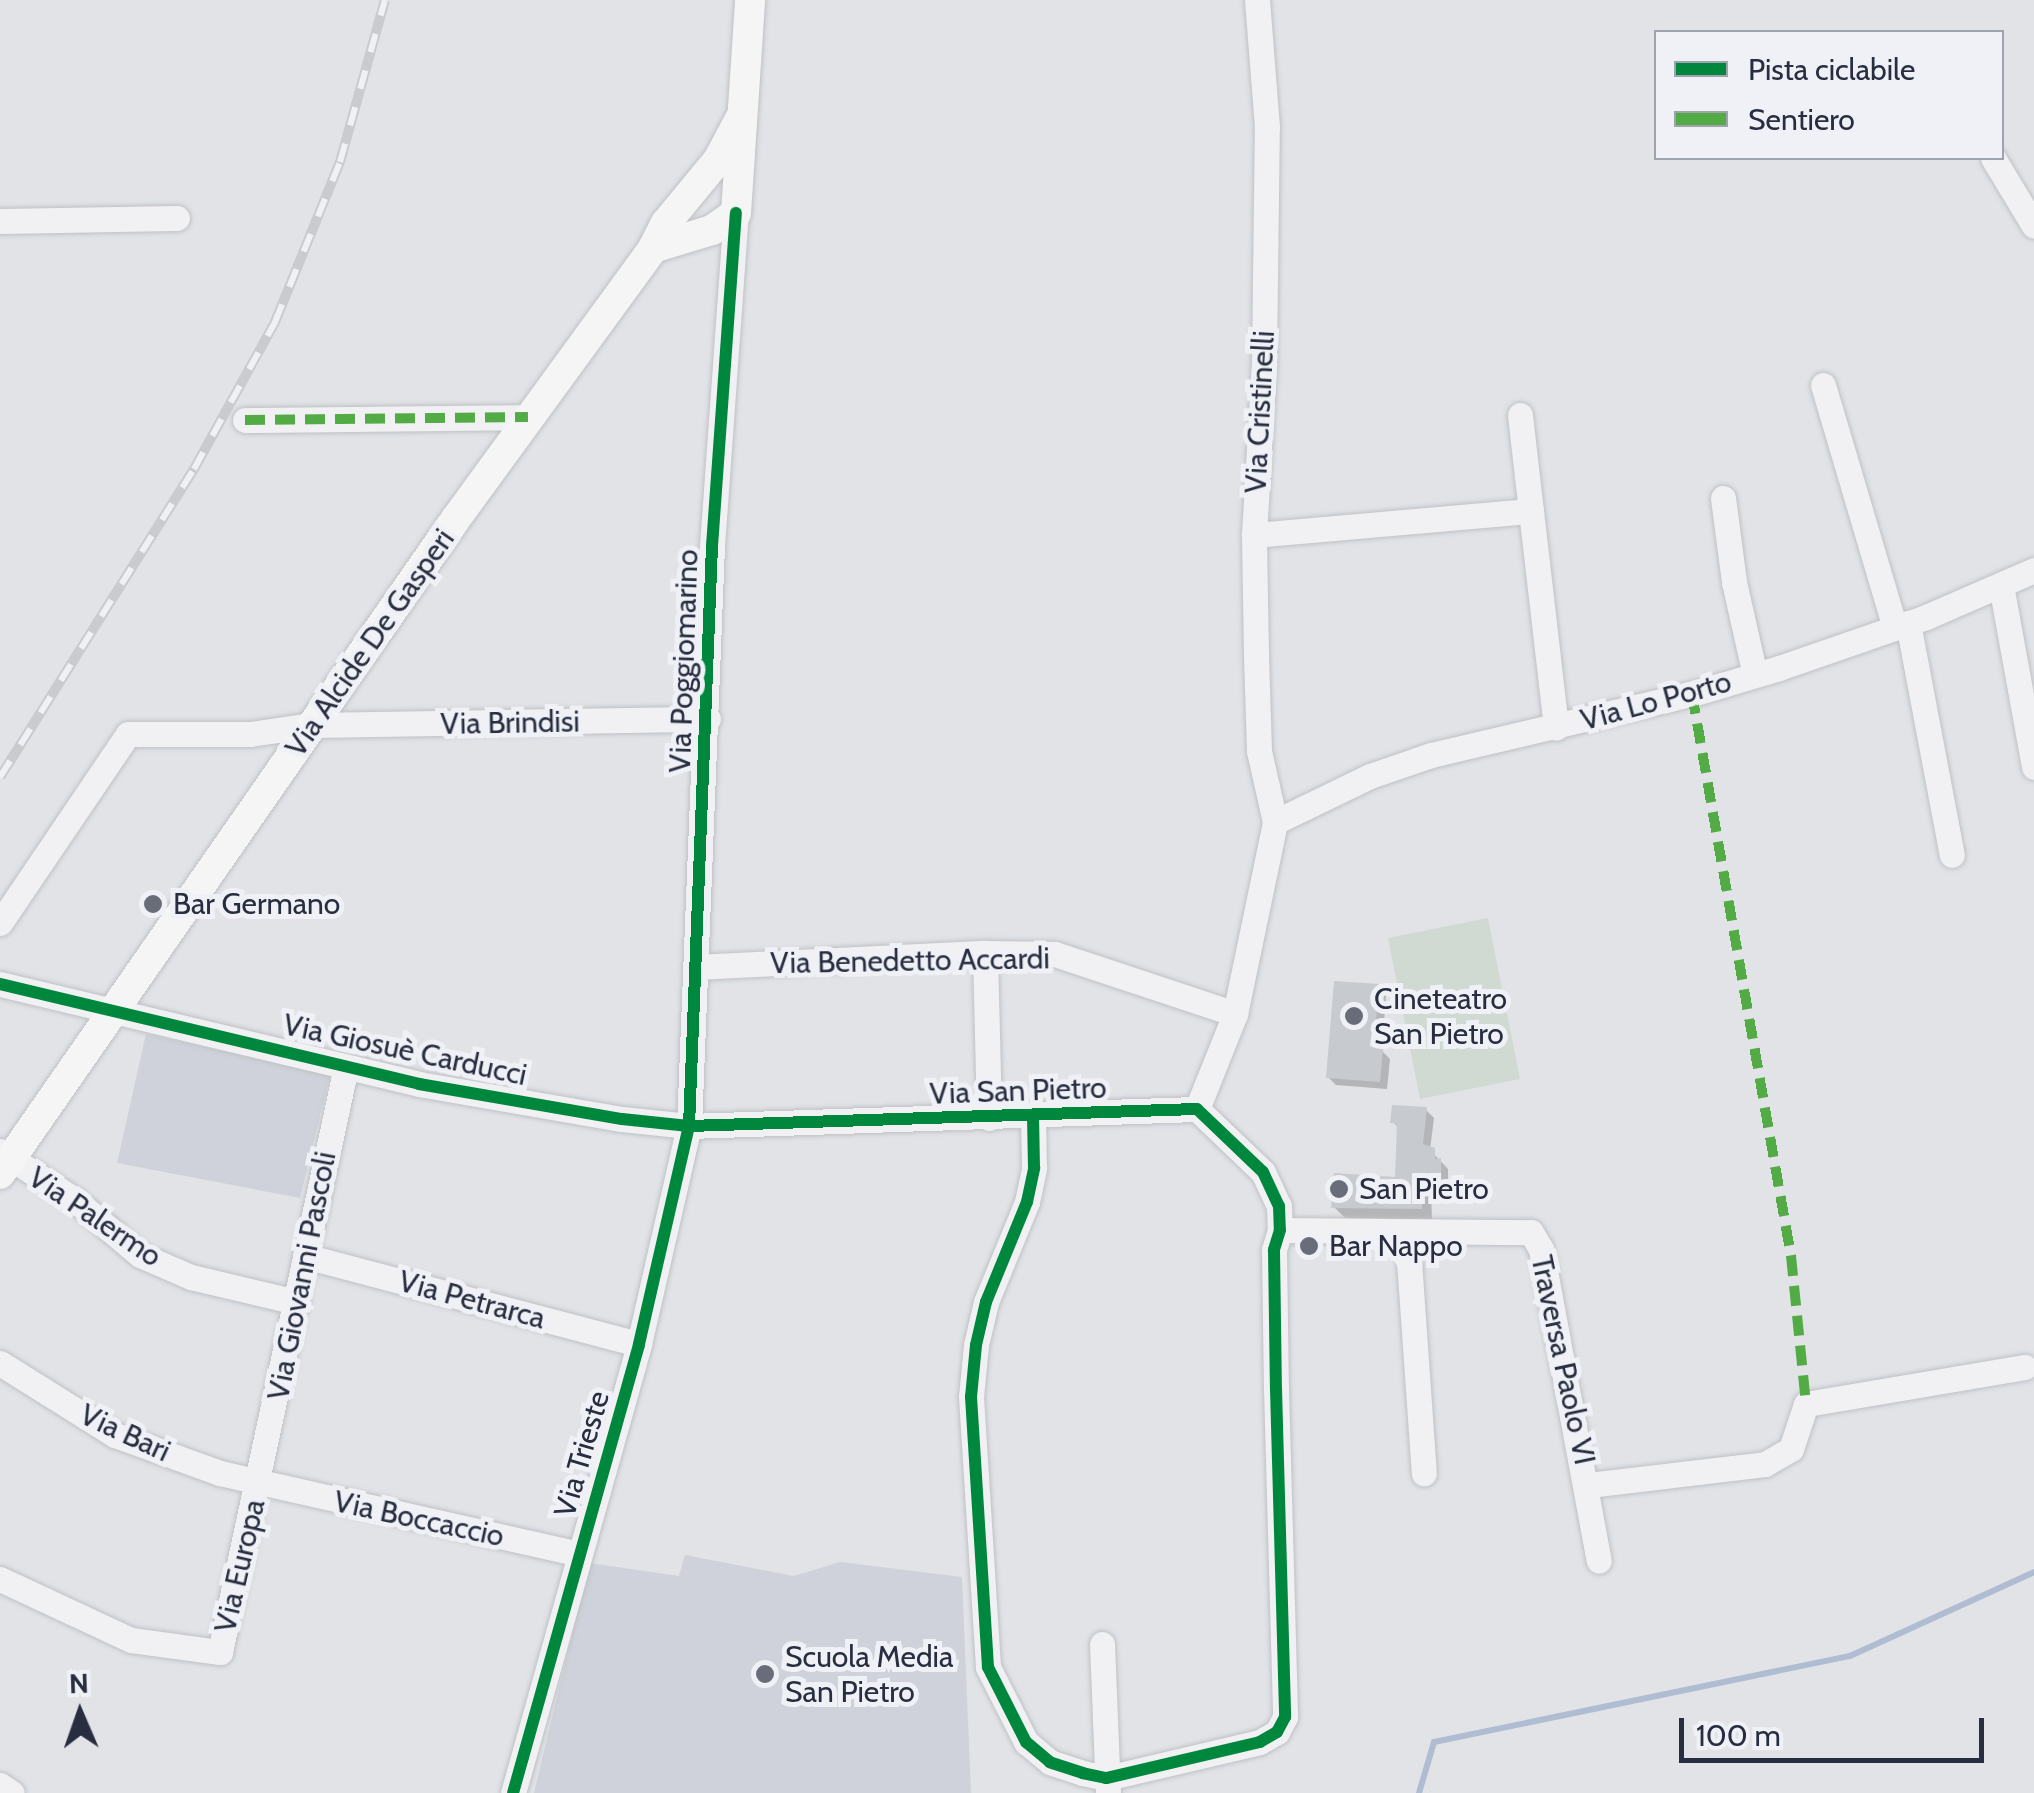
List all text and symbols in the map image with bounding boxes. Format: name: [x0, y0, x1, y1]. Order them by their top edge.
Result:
legend: [1654, 30, 2004, 160]
text: Pista ciclabile: [1748, 51, 1915, 88]
text: Sentiero: [1748, 101, 1855, 138]
street label: Via Cristinelli: [1238, 330, 1282, 494]
street label: Via Alcide De Gasperi: [278, 522, 462, 764]
street label: Via Poggiomarino: [662, 549, 706, 773]
street label: Via Lo Porto: [1577, 664, 1735, 738]
street label: Via Brindisi: [440, 704, 580, 742]
place label: Bar Germano: [173, 886, 340, 922]
marker: Bar Germano: [142, 893, 164, 915]
street label: Via Benedetto Accardi: [770, 941, 1050, 981]
place label: Cineteatro San Pietro: [1374, 981, 1507, 1052]
marker: Cineteatro San Pietro: [1343, 1005, 1365, 1027]
street label: Via Giosuè Carducci: [280, 1007, 530, 1093]
street label: Via San Pietro: [929, 1070, 1107, 1112]
street label: Via Giovanni Pascoli: [260, 1149, 344, 1403]
street label: Via Palermo: [22, 1159, 168, 1275]
place label: San Pietro: [1359, 1171, 1489, 1207]
marker: San Pietro: [1328, 1178, 1350, 1200]
place label: Bar Nappo: [1329, 1228, 1463, 1264]
marker: Bar Nappo: [1298, 1235, 1320, 1257]
street label: Traversa Paolo VI: [1523, 1252, 1603, 1468]
street label: Via Petrarca: [395, 1263, 549, 1337]
street label: Via Trieste: [547, 1387, 617, 1521]
street label: Via Bari: [74, 1397, 176, 1469]
street label: Via Boccaccio: [331, 1483, 507, 1555]
street label: Via Europa: [207, 1496, 273, 1636]
place label: Scuola Media San Pietro: [785, 1639, 953, 1710]
north arrow: [30, 1663, 130, 1763]
marker: Scuola Media San Pietro: [754, 1663, 776, 1685]
text: N: [68, 1666, 89, 1700]
scale bar: [1684, 1698, 1989, 1760]
text: 100 m: [1696, 1717, 1781, 1754]

